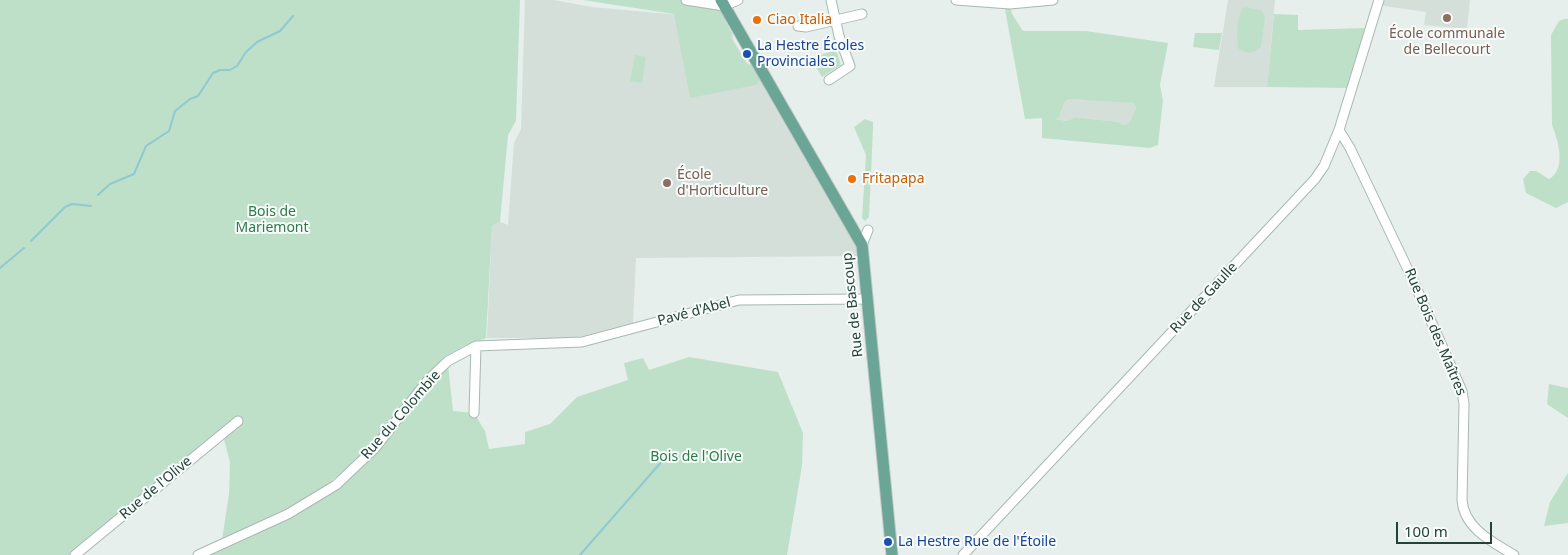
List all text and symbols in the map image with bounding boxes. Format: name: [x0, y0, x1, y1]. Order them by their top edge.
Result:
place label: Ciao Italia: [767, 12, 832, 28]
marker: École communale de Bellecourt: [1441, 12, 1453, 24]
marker: Ciao Italia: [751, 14, 763, 26]
place label: École communale de Bellecourt: [1389, 26, 1505, 58]
place label: La Hestre Écoles Provinciales: [757, 38, 864, 70]
marker: La Hestre Écoles Provinciales: [741, 48, 753, 60]
place label: École d'Horticulture: [677, 167, 768, 200]
place label: Fritapapa: [862, 171, 924, 187]
marker: Fritapapa: [846, 173, 858, 185]
marker: École d'Horticulture: [661, 177, 673, 189]
park label: Bois de Mariemont: [235, 204, 309, 236]
street label: Rue de Bascoup: [839, 252, 867, 358]
street label: Rue de Gaulle: [1167, 259, 1241, 337]
street label: Rue Bois des Maîtres: [1401, 266, 1469, 398]
street label: Pavé d'Abel: [656, 294, 732, 330]
street label: Rue du Colombie: [358, 367, 444, 463]
park label: Bois de l'Olive: [650, 449, 742, 465]
street label: Rue de l'Olive: [117, 453, 195, 523]
scale bar: [1398, 512, 1494, 544]
text: 100 m: [1404, 521, 1448, 541]
place label: La Hestre Rue de l'Étoile: [898, 534, 1056, 550]
marker: La Hestre Rue de l'Étoile: [882, 536, 894, 548]

